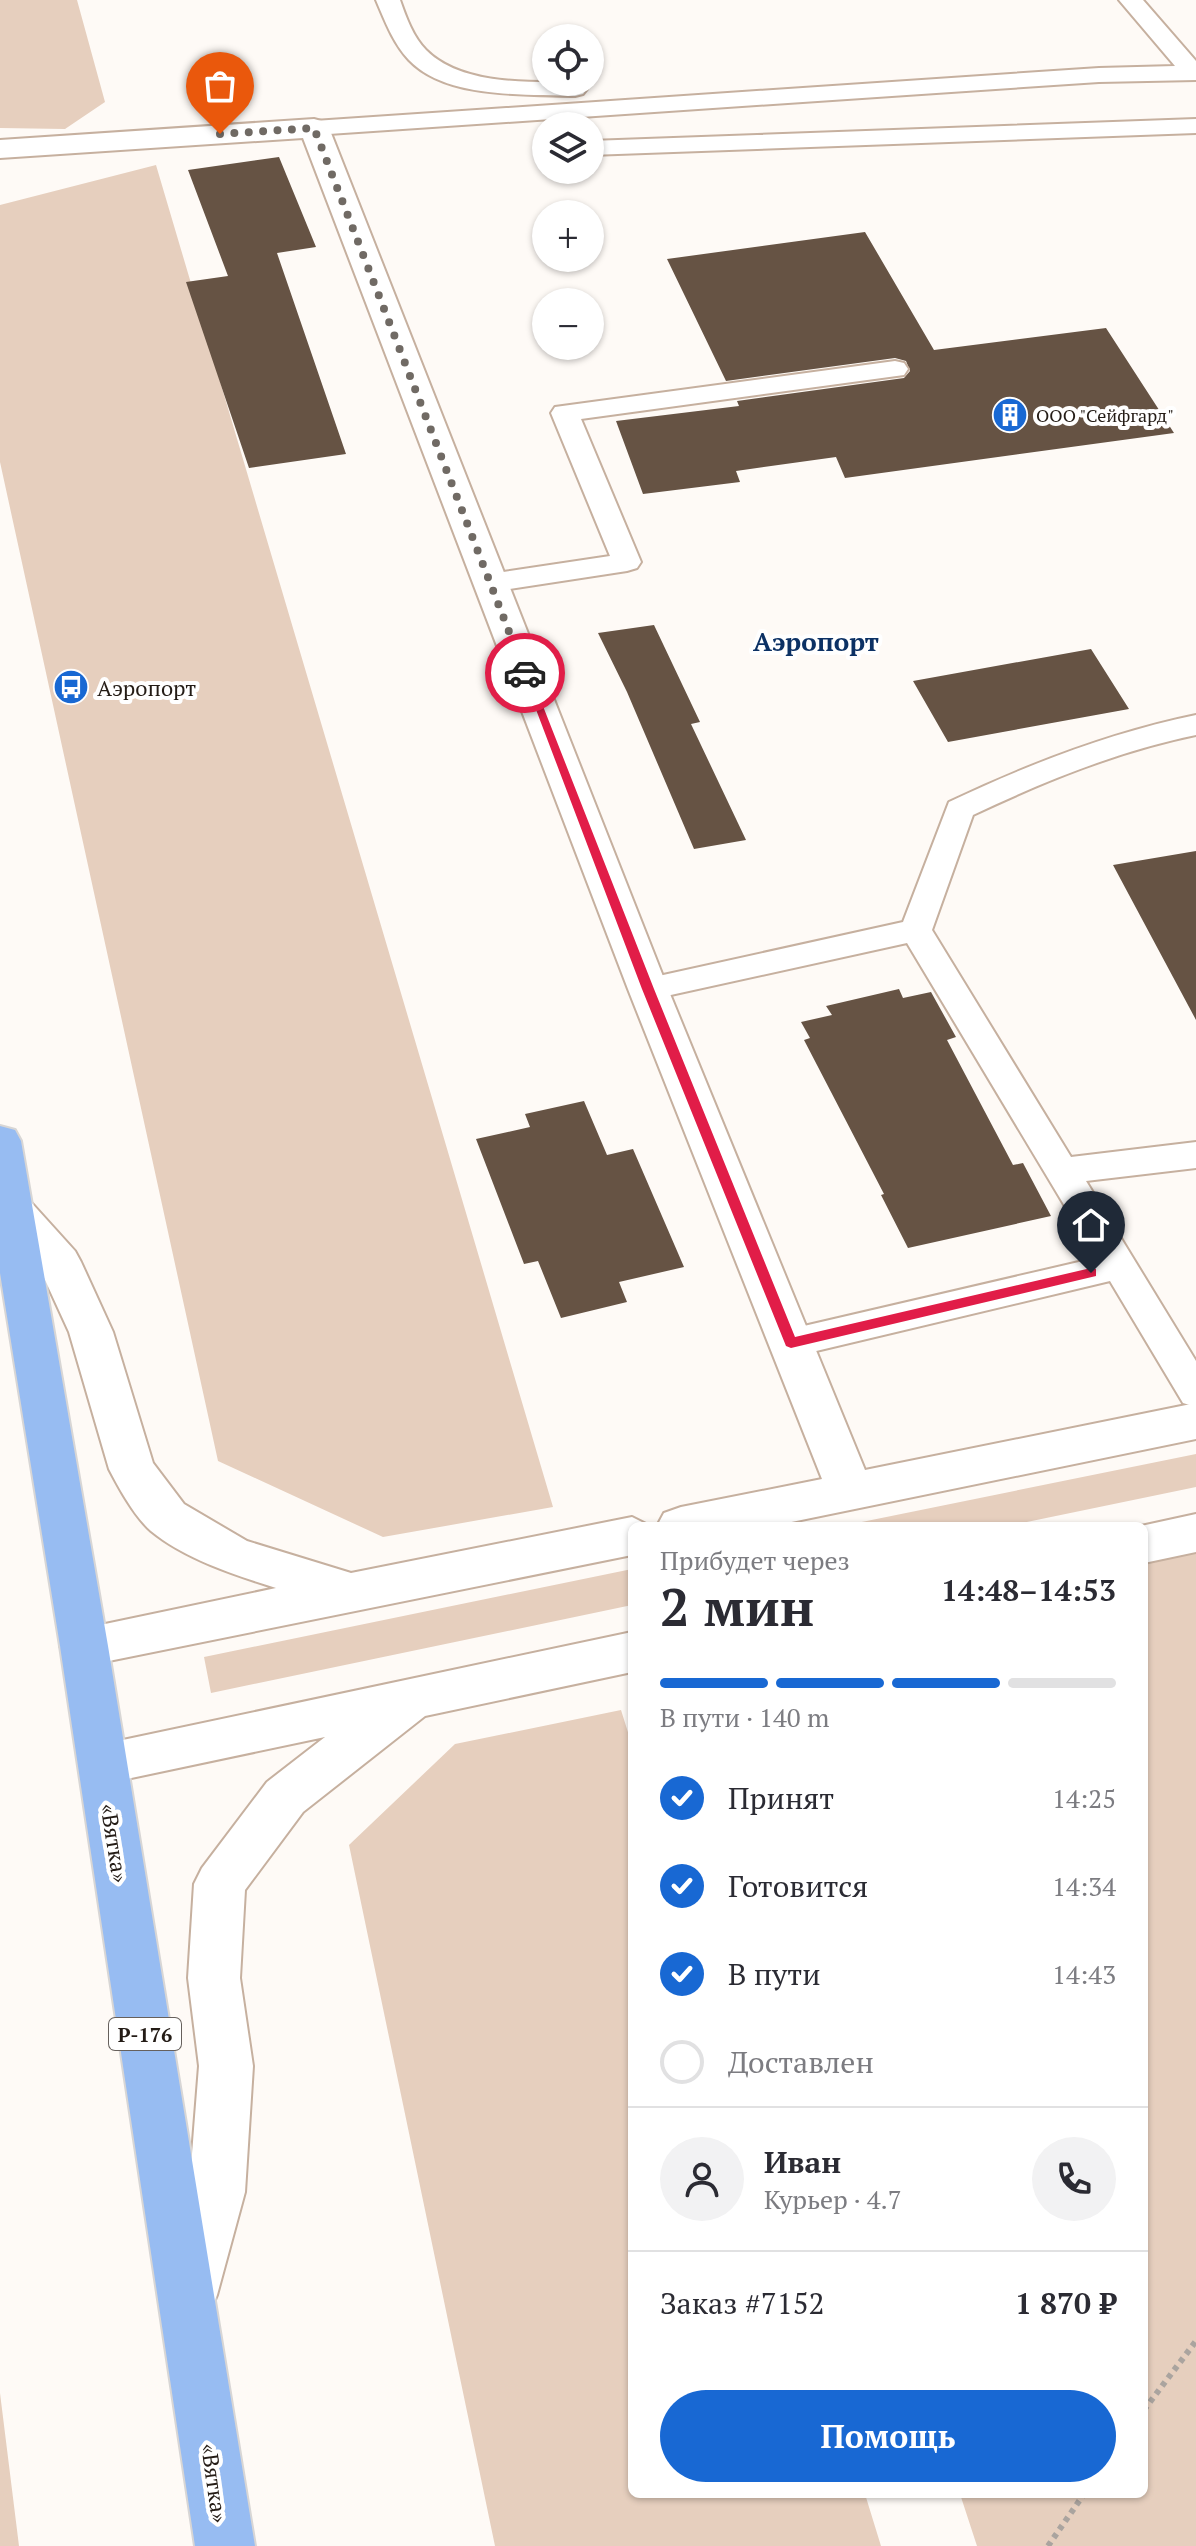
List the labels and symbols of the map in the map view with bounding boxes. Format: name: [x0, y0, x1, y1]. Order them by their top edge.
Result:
pin: [186, 52, 254, 134]
building icon: ООО "Сейфгард": [991, 396, 1029, 434]
place label: ООО "Сейфгард": [1036, 403, 1174, 427]
district label: Аэропорт: [753, 624, 879, 658]
courier: [485, 633, 565, 713]
bus stop icon: Аэропорт: [52, 668, 90, 706]
place label: Аэропорт: [97, 673, 196, 702]
pin: [1057, 1191, 1125, 1273]
street label: «Вятка»: [94, 1801, 136, 1885]
road number: Р-176: [109, 2018, 181, 2050]
street label: «Вятка»: [195, 2441, 235, 2525]

